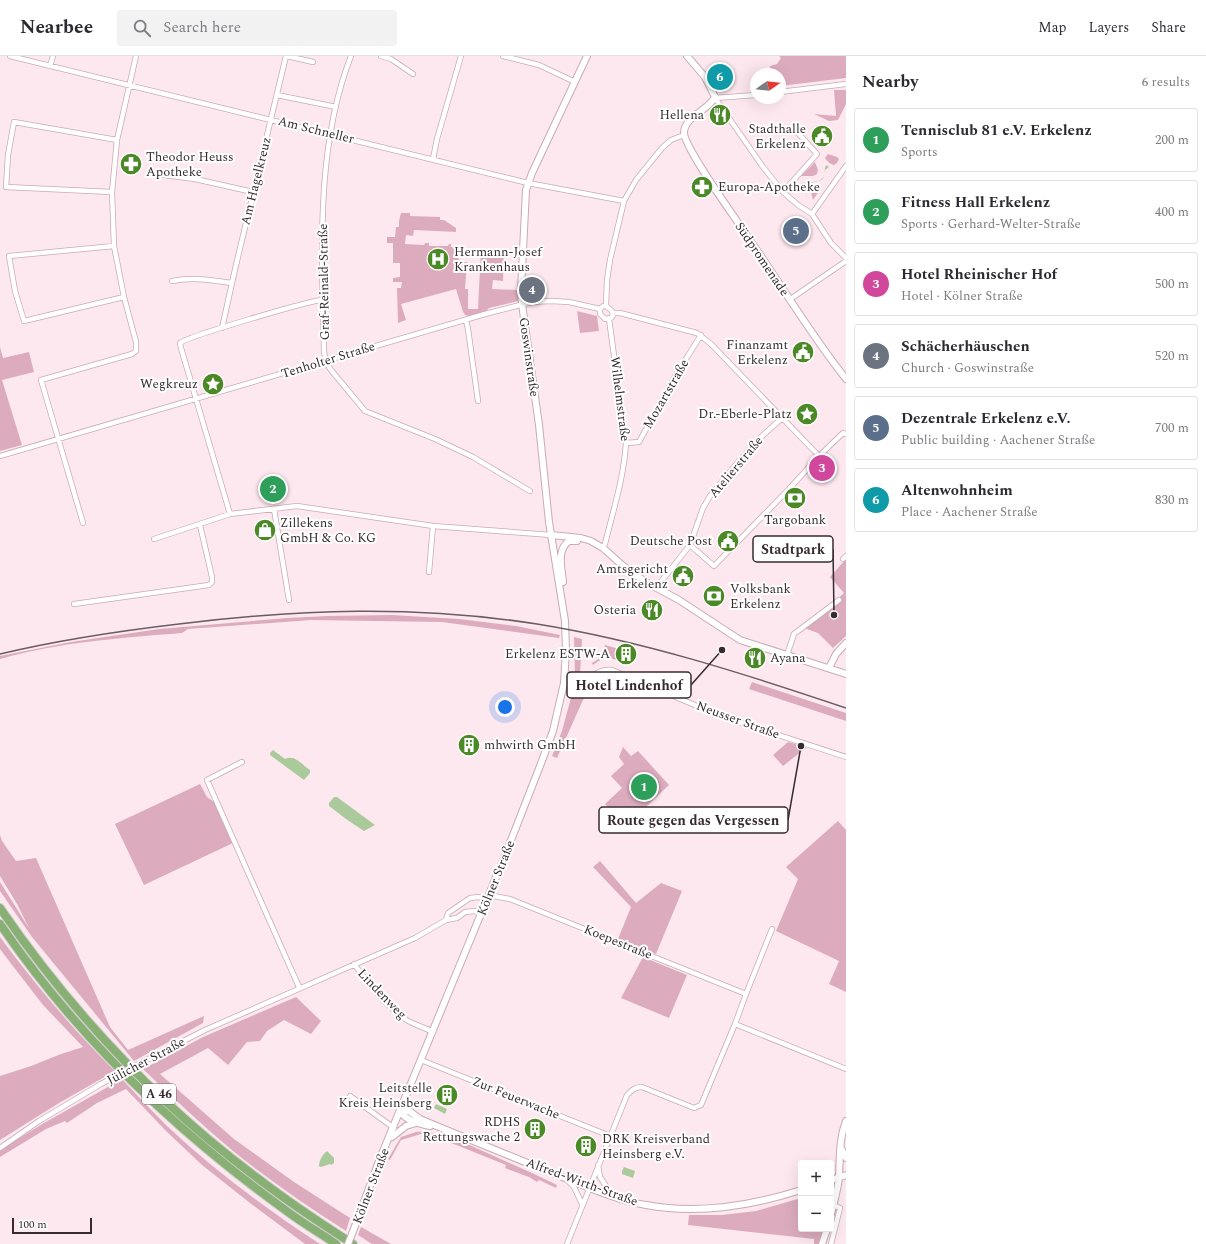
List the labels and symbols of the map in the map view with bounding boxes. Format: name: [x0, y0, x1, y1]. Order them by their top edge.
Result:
pin: 6: [707, 62, 733, 92]
north arrow: [750, 68, 786, 104]
restaurant icon: Hellena: [707, 102, 733, 128]
place label: Hellena: [659, 105, 705, 125]
street label: Am Schneller: [276, 111, 356, 149]
place label: Stadthalle Erkelenz: [748, 119, 806, 154]
public building icon: Stadthalle Erkelenz: [809, 123, 835, 149]
street label: Am Hagelkreuz: [235, 135, 277, 227]
place label: Theodor Heuss Apotheke: [146, 147, 234, 182]
pharmacy icon: Theodor Heuss Apotheke: [118, 151, 144, 177]
pharmacy icon: Europa-Apotheke: [689, 174, 715, 200]
place label: Europa-Apotheke: [718, 177, 820, 197]
pin: 5: [783, 216, 809, 246]
street label: Südpromenade: [730, 218, 794, 300]
street label: Graf-Reinald-Straße: [313, 223, 335, 341]
place label: Hermann-Josef Krankenhaus: [454, 242, 543, 277]
hospital icon: Hermann-Josef Krankenhaus: [425, 246, 451, 272]
pin: 4: [519, 275, 545, 305]
street label: Goswinstraße: [514, 316, 544, 398]
place label: Finanzamt Erkelenz: [726, 335, 788, 370]
street label: Tenholter Straße: [279, 336, 377, 384]
public building icon: Finanzamt Erkelenz: [790, 339, 816, 365]
street label: Wilhelmstraße: [605, 355, 635, 443]
street label: Mozartstraße: [638, 355, 694, 433]
place icon: Wegkreuz: [200, 371, 226, 397]
place label: Wegkreuz: [140, 374, 198, 394]
place icon: Dr.-Eberle-Platz: [794, 401, 820, 427]
place label: Dr.-Eberle-Platz: [698, 404, 792, 424]
street label: Atelierstraße: [704, 432, 768, 502]
pin: 3: [809, 453, 835, 483]
pin: 2: [260, 474, 286, 504]
bank icon: Targobank: [782, 485, 808, 511]
place label: Targobank: [764, 510, 826, 530]
place label: Zillekens GmbH & Co. KG: [280, 513, 376, 548]
shop icon: Zillekens GmbH & Co. KG: [252, 517, 278, 543]
public building icon: Deutsche Post: [715, 528, 741, 554]
place label: Deutsche Post: [630, 531, 712, 551]
callout: Stadtpark: [753, 536, 833, 562]
text: Stadtpark: [761, 539, 826, 560]
place label: Amtsgericht Erkelenz: [596, 559, 668, 594]
public building icon: Amtsgericht Erkelenz: [670, 563, 696, 589]
place label: Volksbank Erkelenz: [730, 579, 791, 614]
bank icon: Volksbank Erkelenz: [701, 583, 727, 609]
restaurant icon: Osteria: [639, 597, 665, 623]
place label: Osteria: [594, 600, 637, 620]
building icon: Erkelenz ESTW-A: [613, 641, 639, 667]
place label: Erkelenz ESTW-A: [505, 644, 610, 664]
restaurant icon: Ayana: [742, 645, 768, 671]
place label: Ayana: [770, 648, 806, 668]
callout: Hotel Lindenhof: [567, 672, 691, 698]
text: Hotel Lindenhof: [575, 675, 683, 696]
street label: Neusser Straße: [694, 696, 782, 744]
your location: [495, 697, 515, 717]
building icon: mhwirth GmbH: [456, 732, 482, 758]
place label: mhwirth GmbH: [484, 735, 576, 755]
pin: 1: [631, 772, 657, 802]
callout: Route gegen das Vergessen: [599, 807, 788, 833]
text: Route gegen das Vergessen: [607, 810, 780, 831]
street label: Kölner Straße: [472, 837, 520, 919]
street label: Koepestraße: [581, 919, 655, 965]
street label: Lindenweg: [353, 964, 411, 1024]
street label: Jülicher Straße: [103, 1032, 189, 1090]
street label: Zur Feuerwache: [469, 1071, 563, 1125]
place label: Leitstelle Kreis Heinsberg: [338, 1078, 432, 1113]
building icon: Leitstelle Kreis Heinsberg: [434, 1082, 460, 1108]
road number: A 46: [142, 1084, 176, 1104]
place label: RDHS Rettungswache 2: [423, 1112, 520, 1147]
building icon: RDHS Rettungswache 2: [522, 1116, 548, 1142]
place label: DRK Kreisverband Heinsberg e.V.: [602, 1129, 710, 1164]
building icon: DRK Kreisverband Heinsberg e.V.: [573, 1133, 599, 1159]
street label: Kölner Straße: [347, 1145, 395, 1227]
street label: Alfred-Wirth-Straße: [523, 1152, 641, 1212]
scale bar: [12, 1216, 92, 1235]

